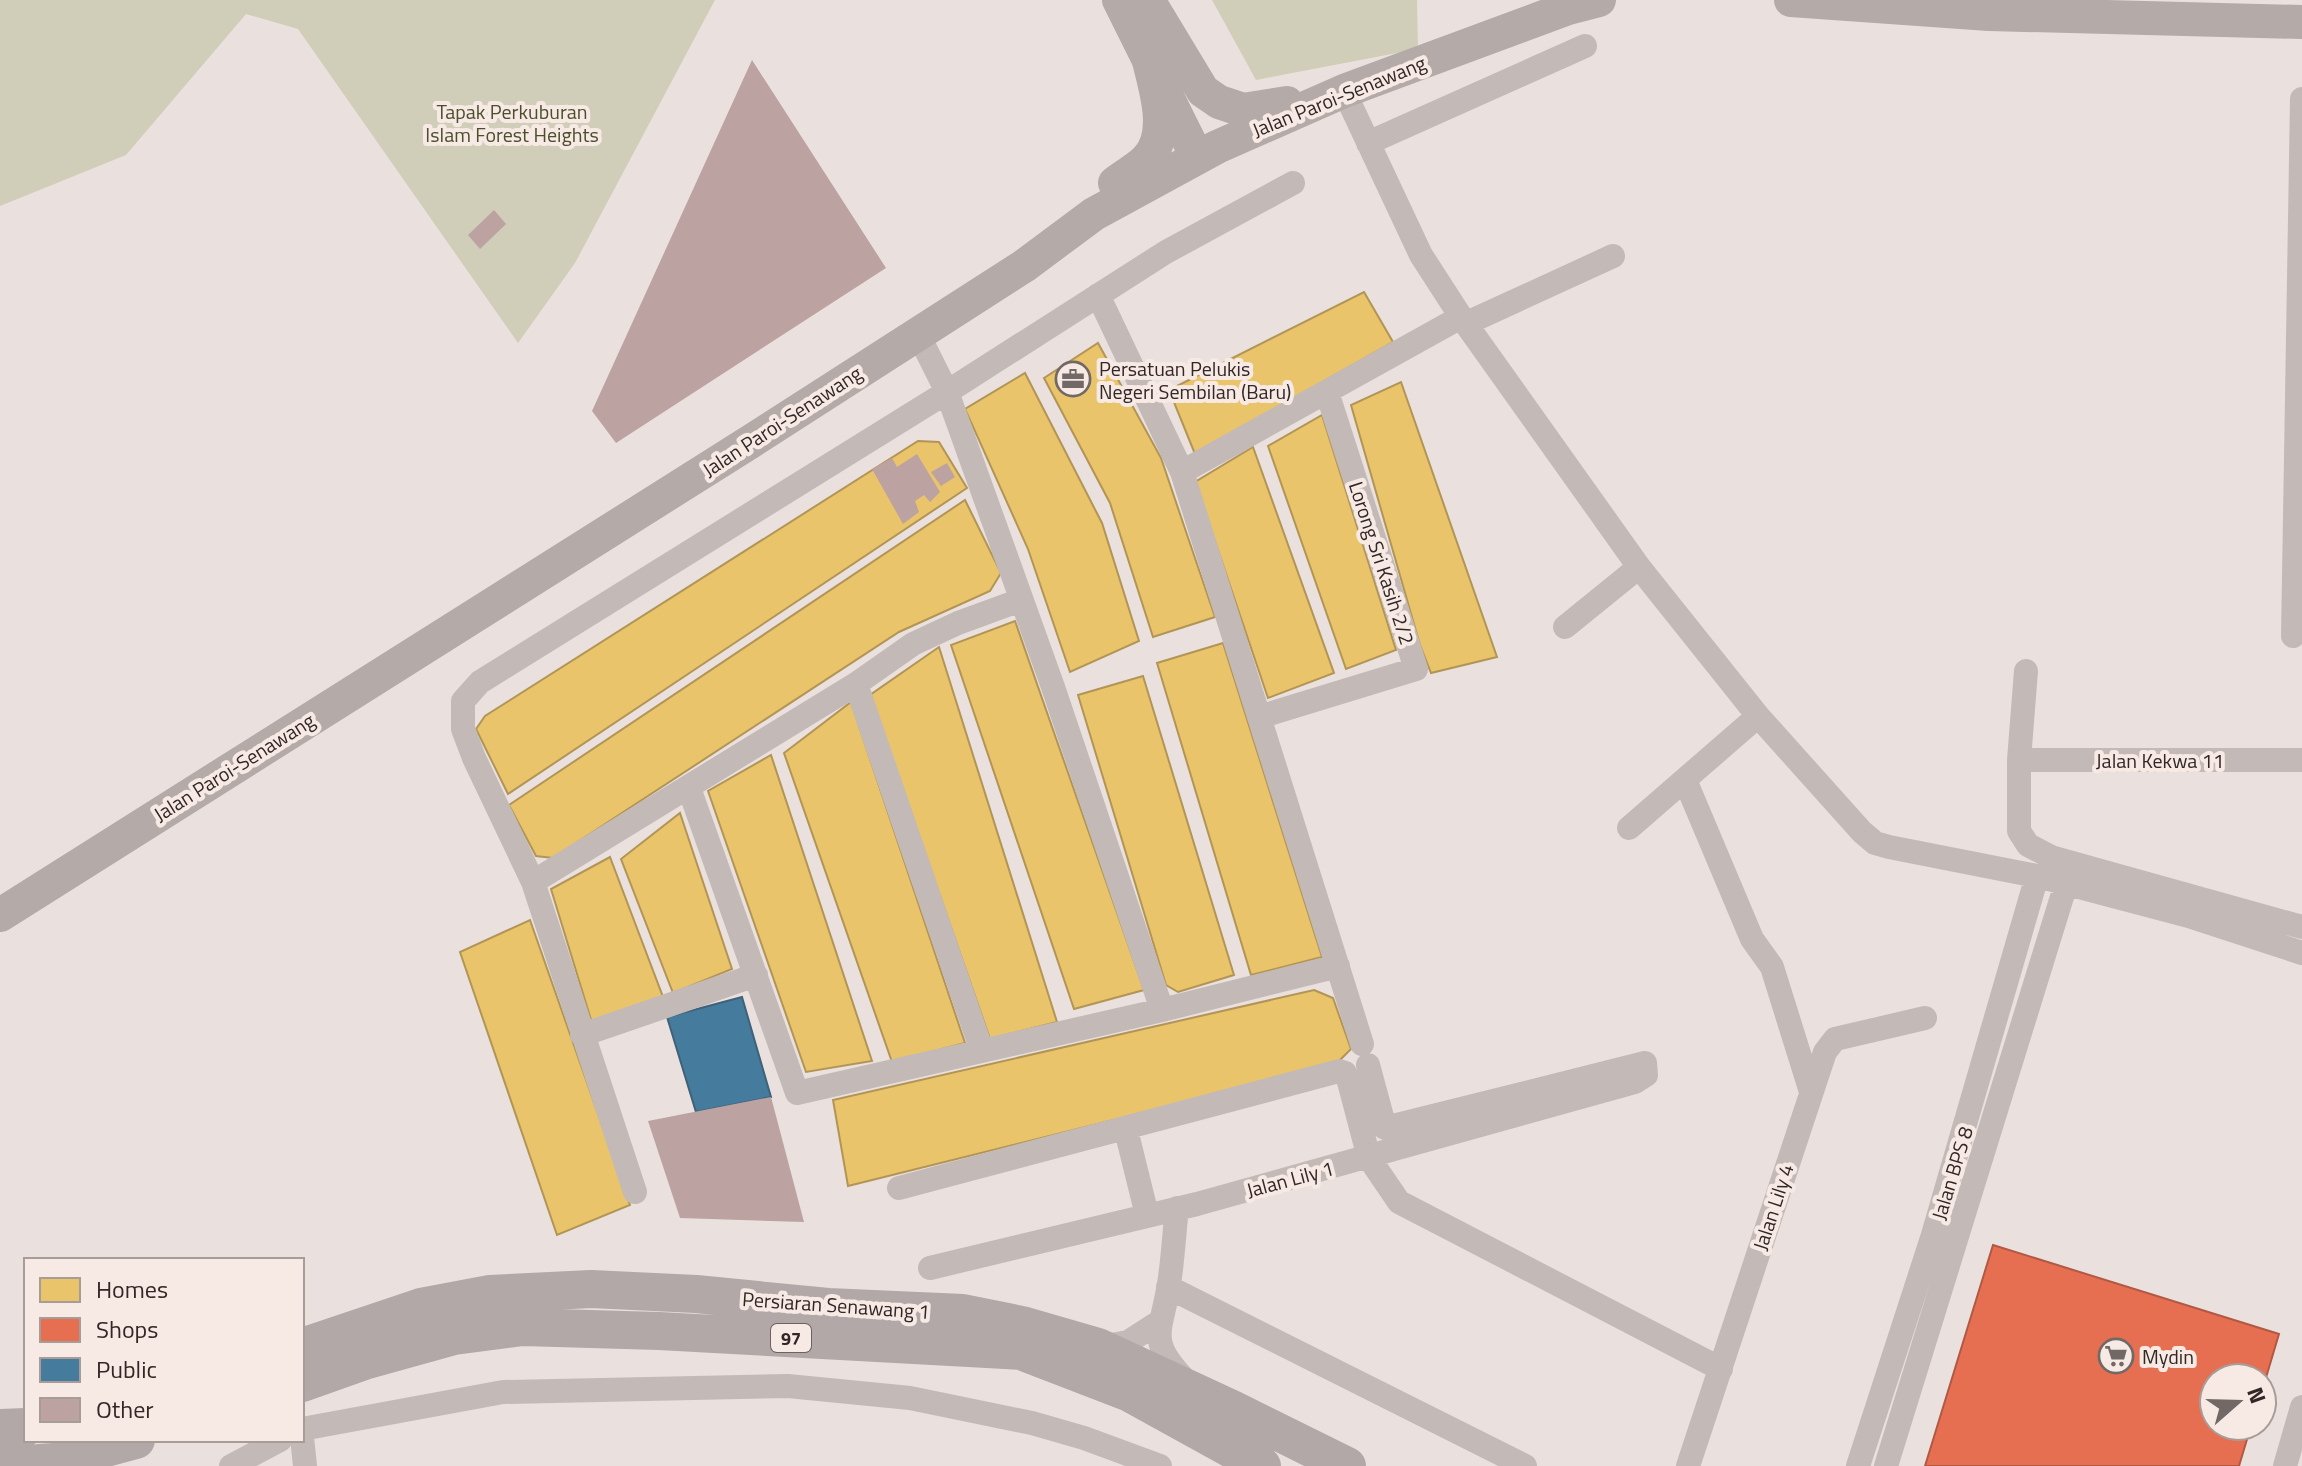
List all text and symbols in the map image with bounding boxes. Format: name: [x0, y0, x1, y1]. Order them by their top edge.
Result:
street label: Jalan Paroi-Senawang: [1247, 47, 1431, 145]
park label: Tapak Perkuburan Islam Forest Heights: [425, 96, 599, 150]
place label: Persatuan Pelukis Negeri Sembilan (Baru): [1099, 353, 1291, 407]
street label: Jalan Paroi-Senawang: [696, 358, 868, 484]
office icon: Persatuan Pelukis Negeri Sembilan (Baru): [1054, 360, 1092, 398]
street label: Lorong Sri Kasih 2/2: [1341, 477, 1423, 649]
street label: Jalan Paroi-Senawang: [147, 705, 321, 829]
street label: Jalan Kekwa 11: [2096, 745, 2224, 776]
street label: Jalan BPS 8: [1923, 1122, 1981, 1224]
street label: Jalan Lily 1: [1243, 1152, 1337, 1206]
street label: Jalan Lily 4: [1744, 1160, 1802, 1254]
legend: [24, 1258, 304, 1442]
text: Homes: [96, 1271, 168, 1307]
street label: Persiaran Senawang 1: [741, 1283, 931, 1327]
text: Shops: [96, 1311, 158, 1347]
road number: 97: [771, 1324, 811, 1352]
supermarket icon: Mydin: [2097, 1337, 2135, 1375]
place label: Mydin: [2142, 1341, 2194, 1372]
text: Public: [96, 1351, 157, 1387]
north arrow: [2198, 1362, 2278, 1442]
text: N: [2238, 1382, 2275, 1408]
text: Other: [96, 1391, 154, 1427]

